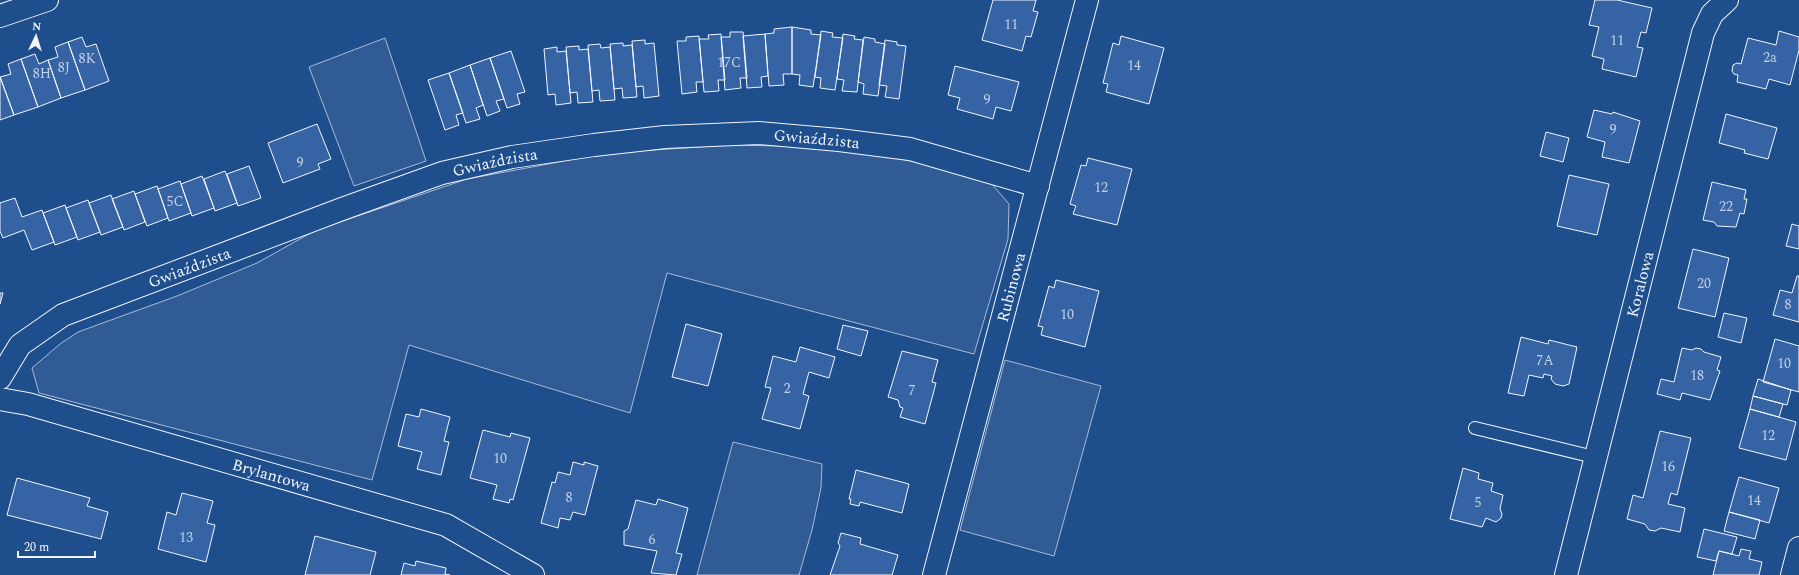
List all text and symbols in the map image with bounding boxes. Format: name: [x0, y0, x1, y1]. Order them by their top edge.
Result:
house number: 11: [1004, 14, 1018, 35]
north arrow: [16, 16, 56, 56]
text: N: [32, 18, 42, 35]
house number: 11: [1610, 30, 1624, 51]
house number: 2a: [1763, 47, 1777, 68]
house number: 8K: [78, 48, 96, 69]
house number: 17C: [717, 52, 741, 73]
house number: 14: [1127, 55, 1141, 76]
house number: 8J: [58, 57, 70, 78]
house number: 8H: [33, 63, 51, 84]
house number: 9: [984, 89, 991, 110]
house number: 9: [1610, 119, 1617, 140]
street label: Gwiaździsta: [773, 123, 861, 156]
street label: Gwiaździsta: [450, 142, 539, 183]
house number: 9: [297, 152, 304, 173]
house number: 12: [1094, 177, 1108, 198]
house number: 5C: [166, 191, 184, 212]
house number: 22: [1719, 196, 1733, 217]
street label: Gwiaździsta: [145, 241, 234, 295]
street label: Koralowa: [1621, 249, 1660, 320]
street label: Rubinowa: [991, 250, 1032, 325]
house number: 20: [1697, 273, 1711, 294]
house number: 8: [1785, 294, 1792, 315]
house number: 10: [1060, 304, 1074, 325]
house number: 7A: [1536, 350, 1554, 371]
house number: 10: [1777, 353, 1791, 374]
house number: 18: [1690, 365, 1704, 386]
house number: 2: [784, 378, 791, 399]
house number: 7: [909, 380, 916, 401]
house number: 12: [1761, 425, 1775, 446]
house number: 10: [493, 448, 507, 469]
street label: Brylantowa: [229, 453, 314, 498]
house number: 16: [1661, 456, 1675, 477]
house number: 8: [566, 487, 573, 508]
house number: 14: [1747, 490, 1761, 511]
house number: 5: [1475, 492, 1482, 513]
house number: 13: [179, 527, 193, 548]
house number: 6: [649, 529, 656, 550]
scale bar: [18, 533, 95, 559]
text: 20 m: [24, 538, 49, 557]

